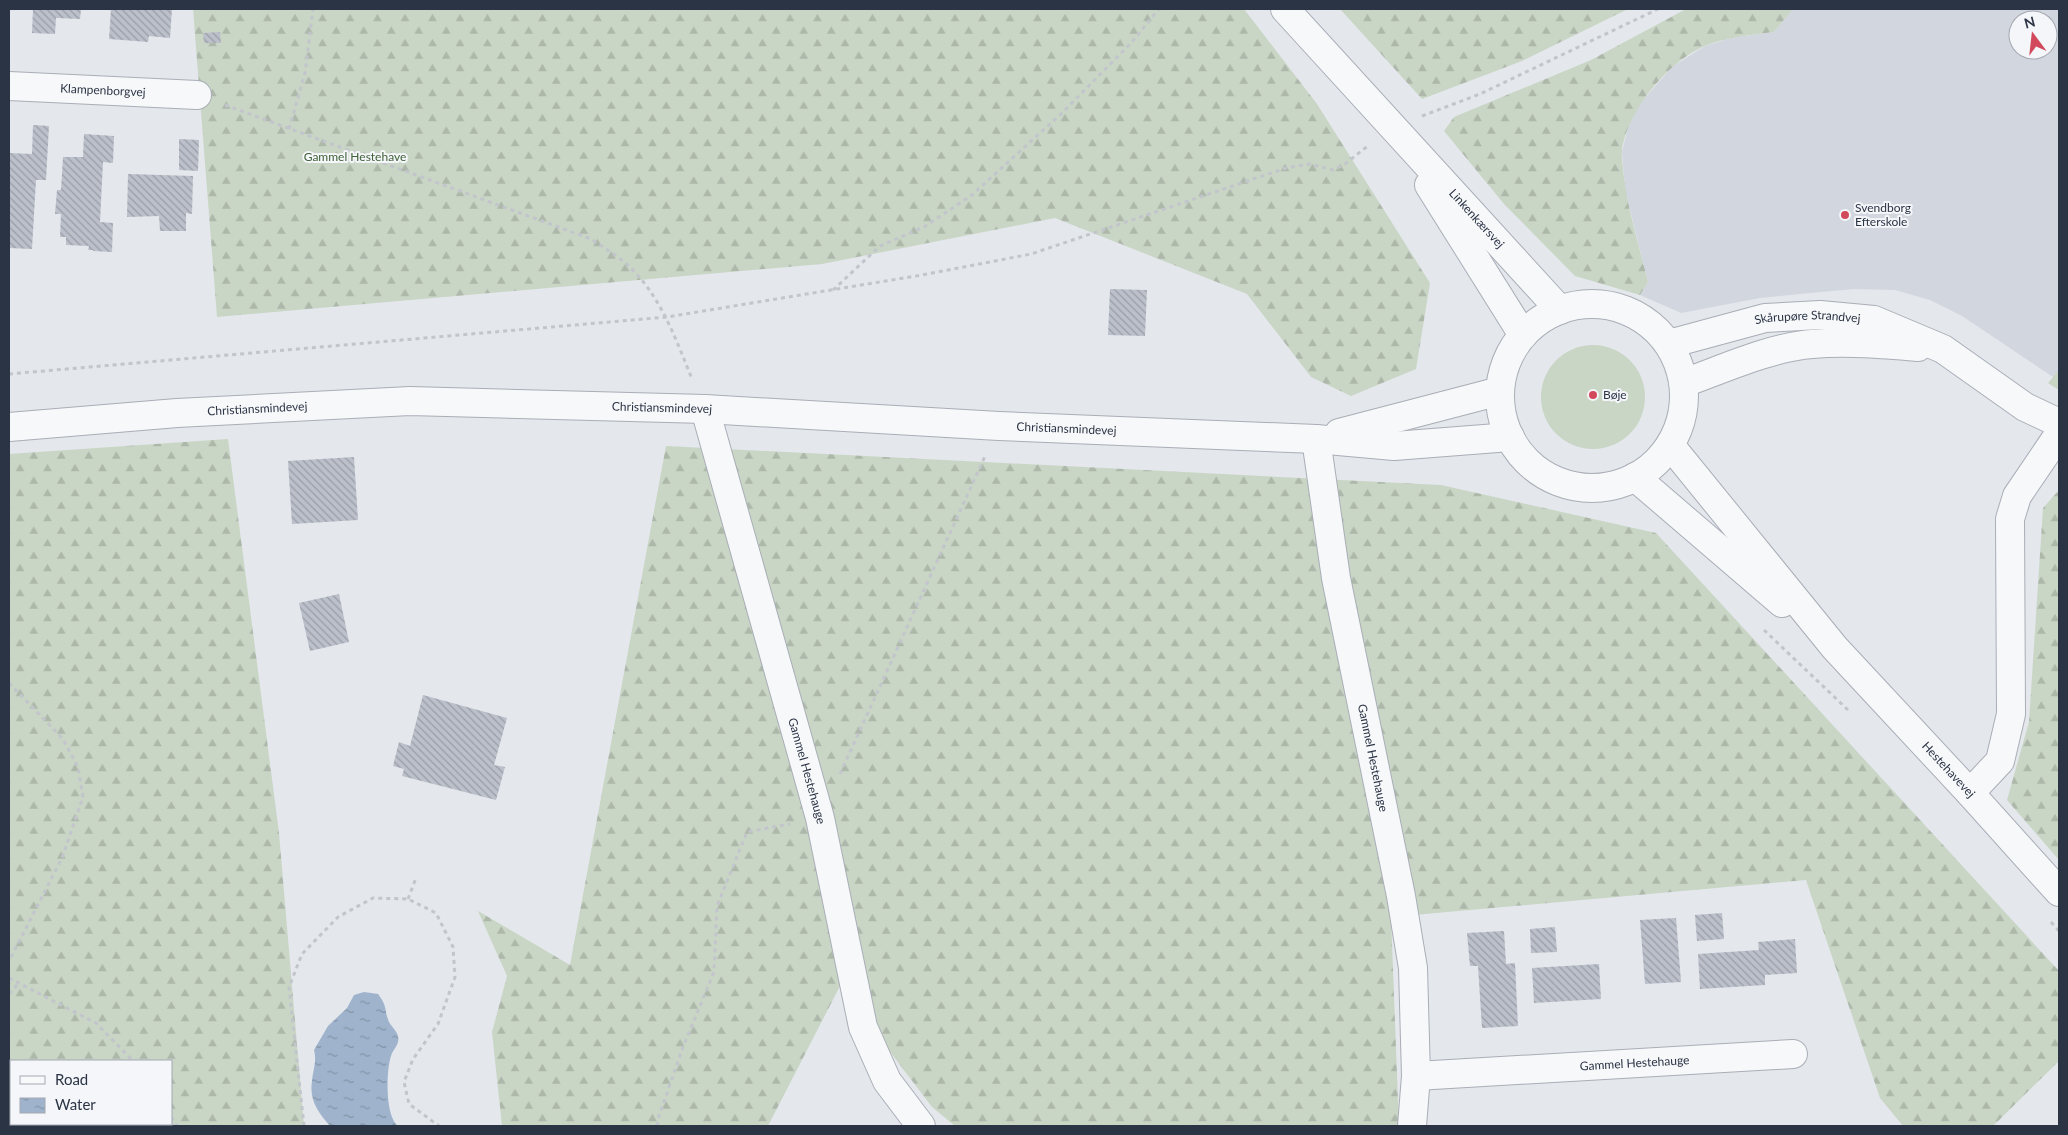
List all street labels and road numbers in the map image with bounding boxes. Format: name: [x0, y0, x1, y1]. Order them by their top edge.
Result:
street label: Klampenborgvej: [60, 80, 146, 100]
street label: Linkenkærsvej: [1446, 186, 1508, 251]
street label: Skårupøre Strandvej: [1753, 307, 1861, 328]
street label: Christiansmindevej: [207, 398, 308, 418]
street label: Christiansmindevej: [612, 398, 713, 416]
street label: Christiansmindevej: [1016, 419, 1117, 438]
street label: Gammel Hestehauge: [1355, 702, 1392, 813]
street label: Gammel Hestehauge: [785, 716, 829, 825]
street label: Hestehavevej: [1919, 738, 1979, 801]
street label: Gammel Hestehauge: [1579, 1052, 1690, 1073]

